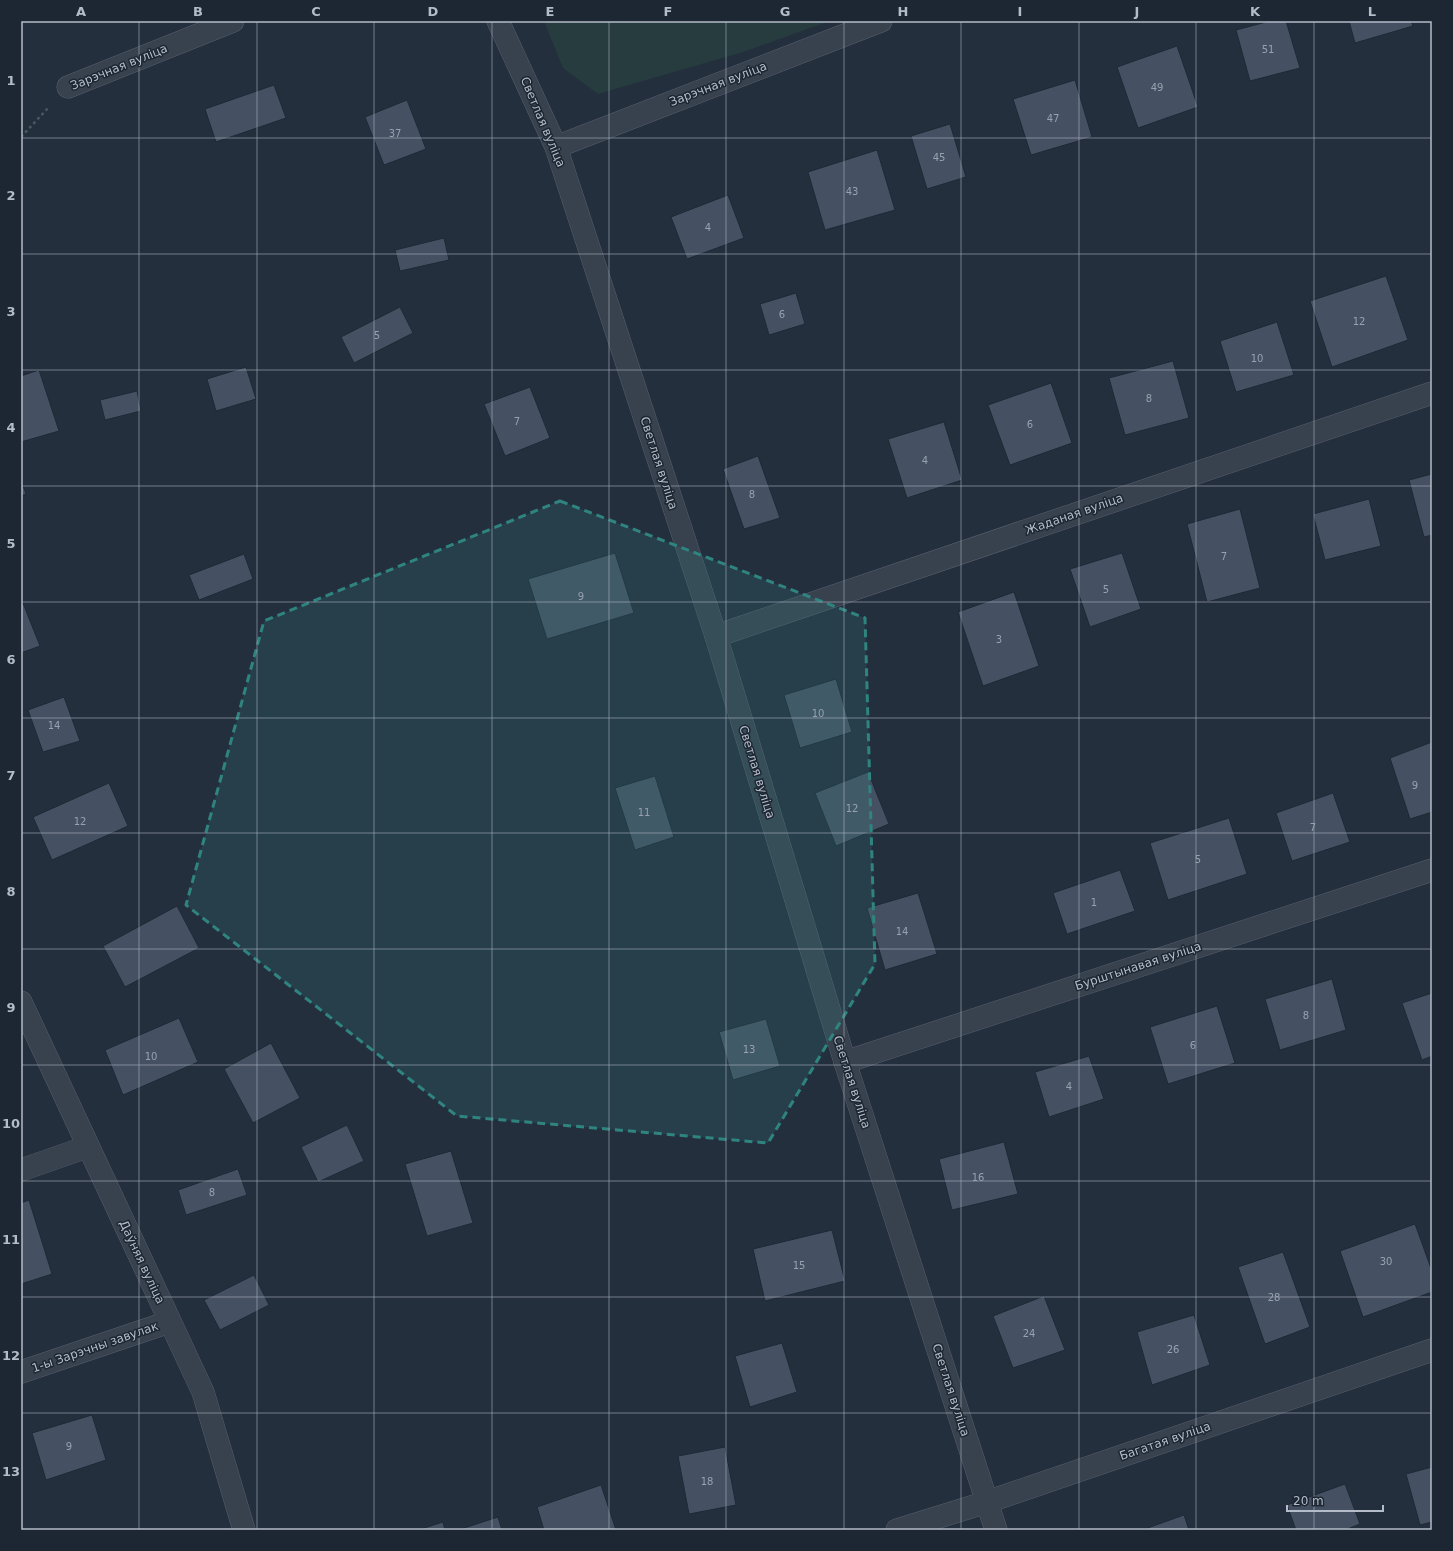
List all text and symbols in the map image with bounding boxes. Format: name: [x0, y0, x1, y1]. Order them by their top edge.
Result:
text: A: [76, 4, 86, 19]
text: B: [193, 4, 203, 19]
text: C: [311, 4, 321, 19]
text: D: [428, 4, 439, 19]
text: E: [546, 4, 554, 19]
text: F: [664, 4, 672, 19]
text: G: [780, 4, 790, 19]
text: H: [898, 4, 908, 19]
text: I: [1018, 4, 1022, 19]
text: J: [1134, 4, 1139, 19]
text: K: [1250, 4, 1261, 19]
text: L: [1368, 4, 1376, 19]
street label: Зарэчная вуліца: [68, 41, 170, 93]
house number: 51: [1262, 44, 1274, 55]
street label: Зарэчная вуліца: [667, 59, 769, 109]
text: 1: [6, 73, 16, 88]
street label: Светлая вуліца: [518, 75, 568, 169]
house number: 49: [1151, 82, 1163, 93]
house number: 47: [1047, 113, 1059, 124]
house number: 37: [389, 128, 401, 139]
house number: 45: [933, 152, 945, 163]
house number: 43: [846, 186, 858, 197]
text: 2: [6, 188, 16, 203]
house number: 4: [705, 222, 711, 233]
text: 3: [6, 304, 16, 319]
house number: 6: [779, 309, 785, 320]
house number: 12: [1353, 316, 1365, 327]
house number: 5: [374, 330, 380, 341]
house number: 10: [1251, 353, 1263, 364]
house number: 8: [1146, 393, 1152, 404]
street label: Светлая вуліца: [637, 415, 681, 511]
house number: 7: [514, 416, 520, 427]
house number: 6: [1027, 419, 1033, 430]
text: 4: [6, 420, 16, 435]
house number: 4: [922, 455, 928, 466]
house number: 8: [749, 489, 755, 500]
street label: Жаданая вуліца: [1023, 491, 1125, 537]
text: 5: [6, 536, 16, 551]
house number: 7: [1221, 551, 1227, 562]
house number: 5: [1103, 584, 1109, 595]
house number: 9: [578, 591, 584, 602]
house number: 3: [996, 634, 1002, 645]
text: 6: [6, 652, 16, 667]
house number: 10: [812, 708, 824, 719]
house number: 14: [48, 720, 60, 731]
street label: Светлая вуліца: [736, 724, 778, 820]
text: 7: [6, 768, 16, 783]
house number: 9: [1412, 780, 1418, 791]
house number: 12: [846, 803, 858, 814]
house number: 11: [638, 807, 650, 818]
house number: 12: [74, 816, 86, 827]
house number: 7: [1310, 822, 1316, 833]
house number: 5: [1195, 854, 1201, 865]
text: 8: [6, 884, 16, 899]
house number: 1: [1091, 897, 1097, 908]
house number: 14: [896, 926, 908, 937]
street label: Бурштынавая вуліца: [1073, 939, 1203, 993]
text: 9: [6, 1000, 16, 1015]
house number: 8: [1303, 1010, 1309, 1021]
street label: Светлая вуліца: [830, 1034, 874, 1130]
house number: 6: [1190, 1040, 1196, 1051]
house number: 13: [743, 1044, 755, 1055]
house number: 10: [145, 1051, 157, 1062]
house number: 4: [1066, 1081, 1072, 1092]
text: 10: [2, 1116, 20, 1131]
house number: 16: [972, 1172, 984, 1183]
house number: 8: [209, 1187, 215, 1198]
street label: Даўняя вуліца: [117, 1218, 167, 1306]
text: 11: [2, 1232, 20, 1247]
house number: 30: [1380, 1256, 1392, 1267]
house number: 15: [793, 1260, 805, 1271]
house number: 28: [1268, 1292, 1280, 1303]
street label: 1-ы Зарэчны завулак: [30, 1319, 160, 1375]
house number: 24: [1023, 1328, 1035, 1339]
street label: Светлая вуліца: [929, 1342, 973, 1438]
house number: 26: [1167, 1344, 1179, 1355]
text: 12: [2, 1348, 20, 1363]
street label: Багатая вуліца: [1118, 1419, 1212, 1463]
house number: 9: [66, 1441, 72, 1452]
text: 13: [2, 1464, 20, 1479]
house number: 18: [701, 1476, 713, 1487]
scale bar: [1287, 1487, 1383, 1513]
text: 20 m: [1293, 1494, 1324, 1508]

